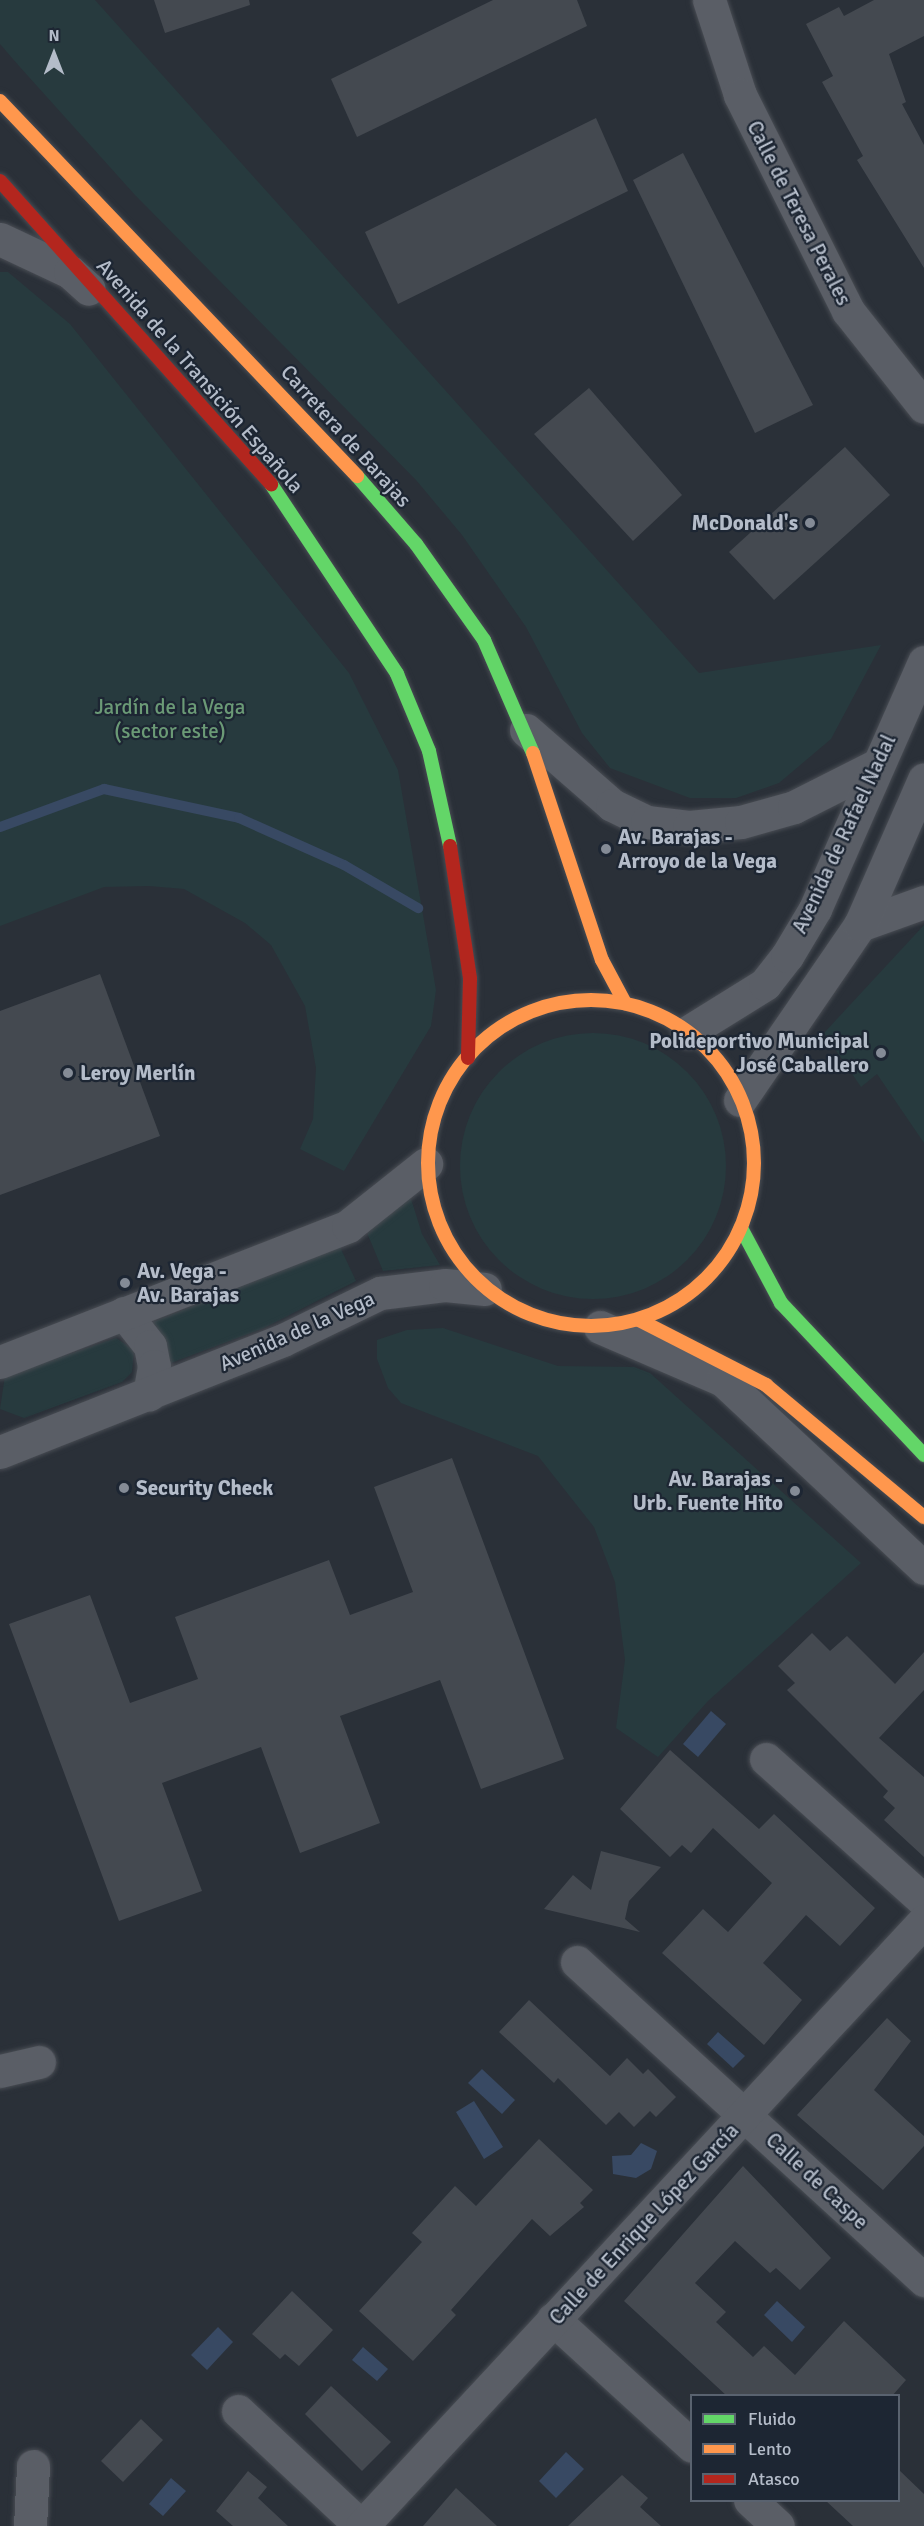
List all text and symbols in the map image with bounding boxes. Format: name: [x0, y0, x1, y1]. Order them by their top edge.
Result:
north arrow: [24, 24, 84, 84]
text: N: [48, 26, 60, 46]
street label: Calle de Teresa Perales: [742, 117, 856, 309]
street label: Avenida de la Transición Española: [91, 254, 309, 498]
street label: Carretera de Barajas: [275, 360, 417, 512]
place label: McDonald's: [691, 510, 798, 536]
marker: McDonald's: [803, 516, 817, 530]
park label: Jardín de la Vega (sector este): [95, 694, 245, 744]
street label: Avenida de Rafael Nadal: [787, 730, 901, 938]
place label: Av. Barajas - Arroyo de la Vega: [618, 824, 777, 874]
marker: Av. Barajas - Arroyo de la Vega: [599, 842, 613, 856]
place label: Polideportivo Municipal José Caballero: [649, 1028, 869, 1078]
marker: Polideportivo Municipal José Caballero: [874, 1046, 888, 1060]
place label: Leroy Merlín: [80, 1060, 195, 1086]
marker: Leroy Merlín: [61, 1066, 75, 1080]
place label: Av. Vega - Av. Barajas: [137, 1258, 239, 1308]
marker: Av. Vega - Av. Barajas: [118, 1276, 132, 1290]
street label: Avenida de la Vega: [216, 1286, 378, 1376]
place label: Av. Barajas - Urb. Fuente Hito: [633, 1466, 783, 1516]
place label: Security Check: [136, 1475, 273, 1501]
marker: Security Check: [117, 1481, 131, 1495]
marker: Av. Barajas - Urb. Fuente Hito: [788, 1484, 802, 1498]
street label: Calle de Enrique López García: [544, 2118, 744, 2330]
street label: Calle de Caspe: [761, 2127, 873, 2235]
legend: [690, 2394, 900, 2502]
text: Fluido: [748, 2408, 796, 2430]
text: Lento: [748, 2438, 791, 2460]
text: Atasco: [748, 2468, 800, 2490]

